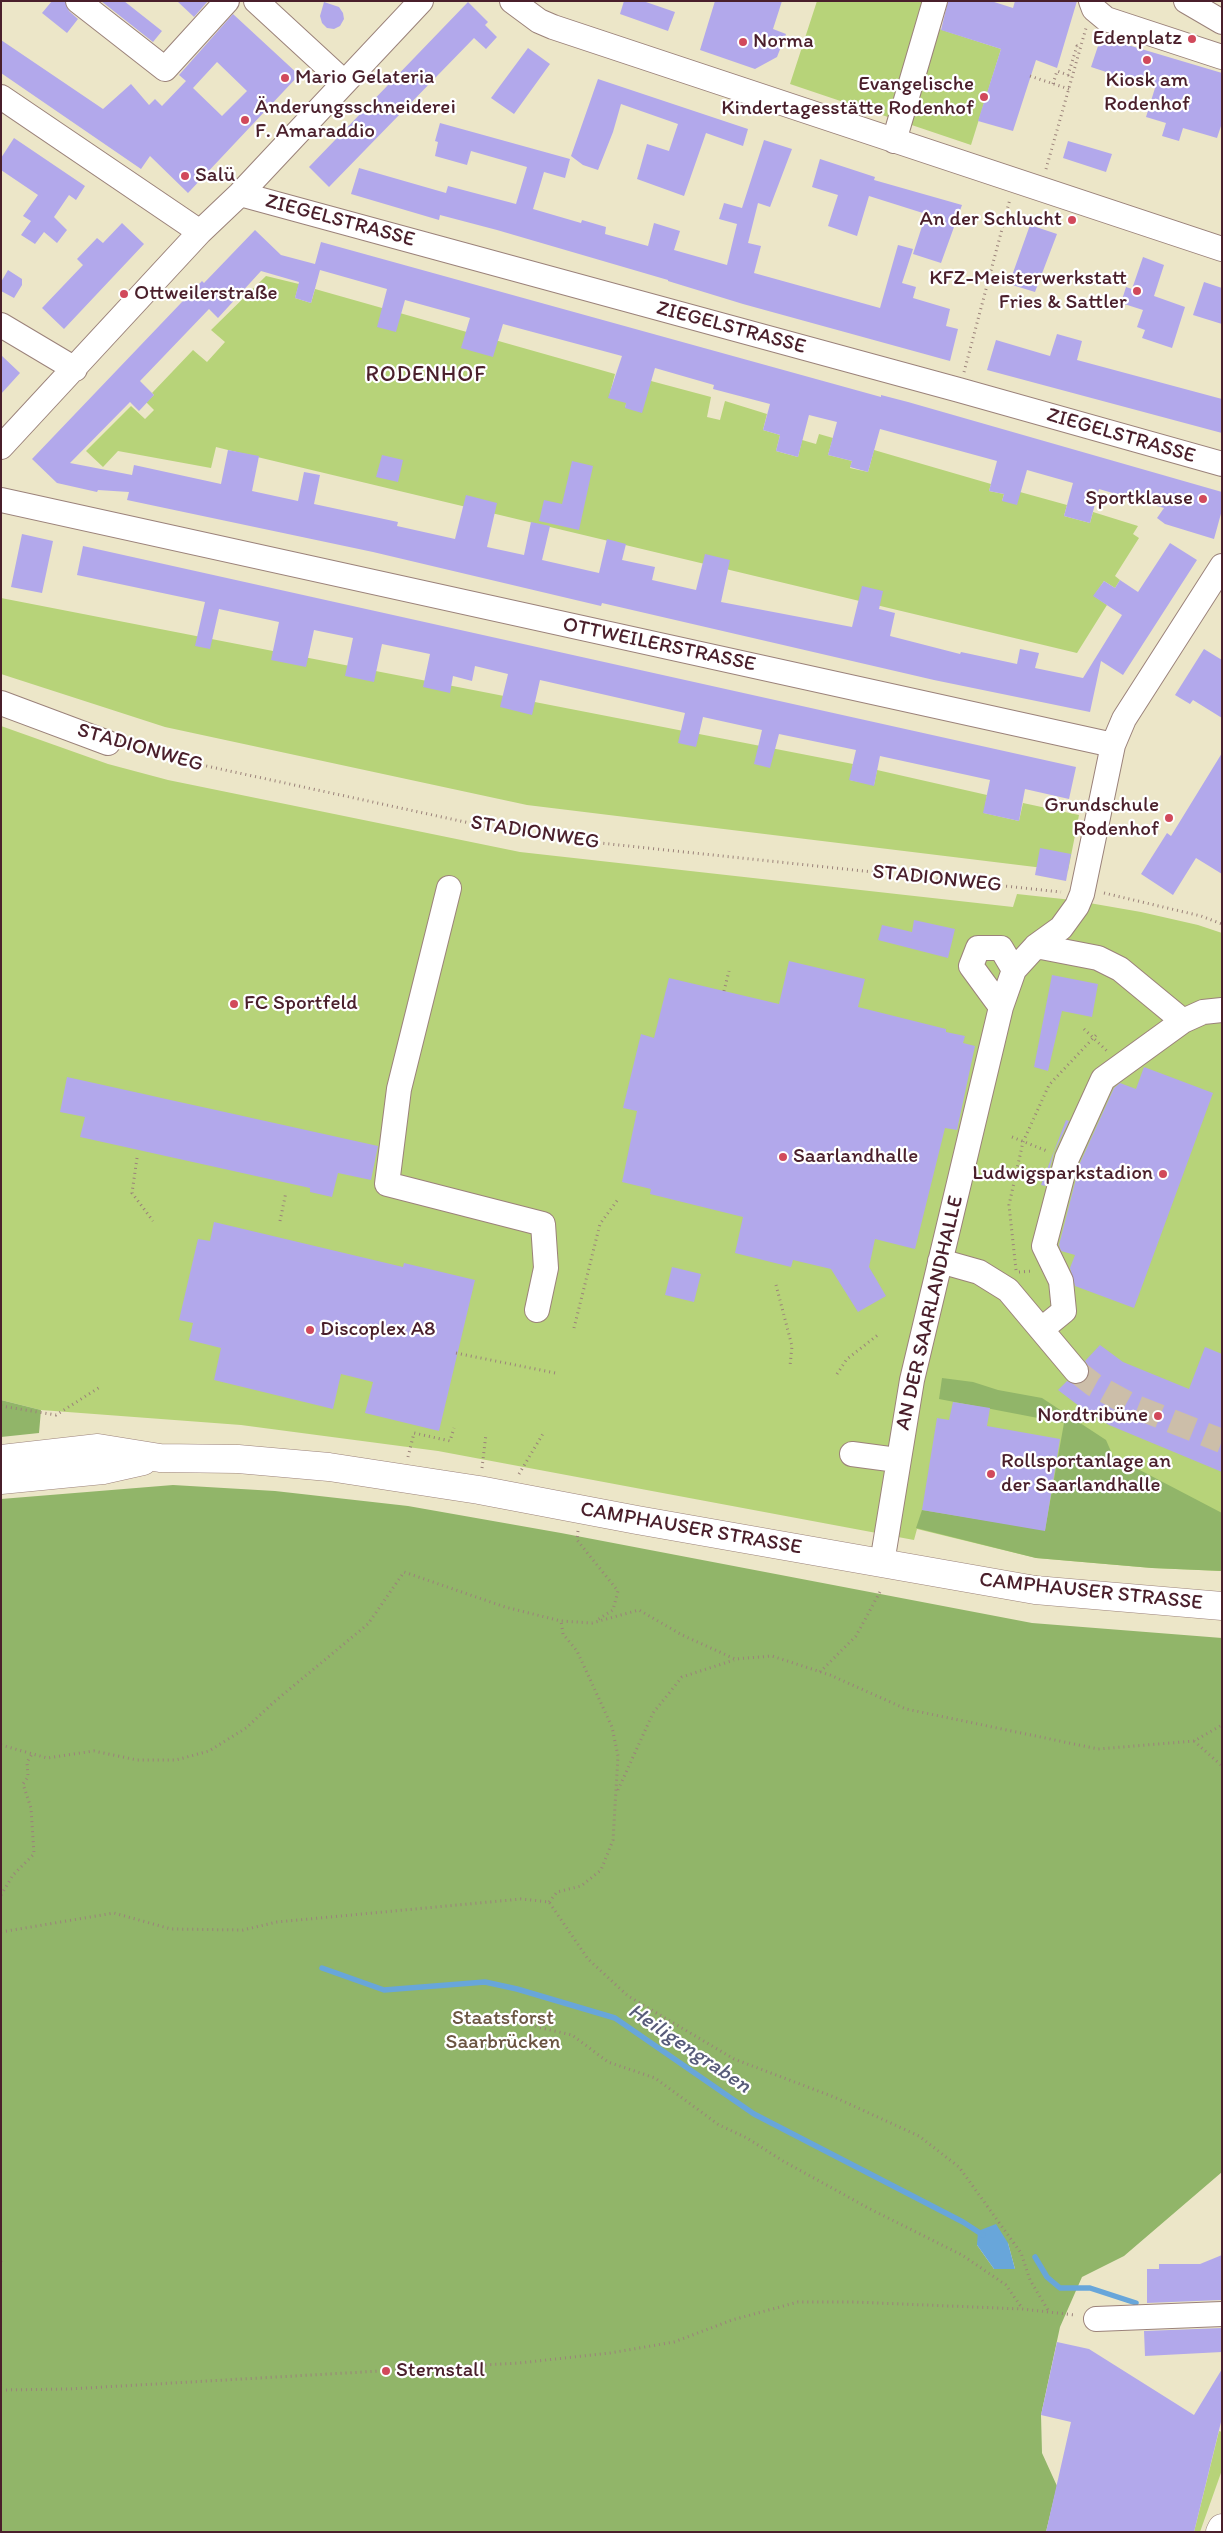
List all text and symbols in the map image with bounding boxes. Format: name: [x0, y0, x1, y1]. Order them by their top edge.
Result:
place label: Edenplatz: [1093, 26, 1182, 52]
place label: Norma: [753, 29, 814, 55]
marker: Edenplatz: [1186, 33, 1198, 45]
marker: Norma: [737, 36, 749, 48]
marker: Kiosk am Rodenhof: [1141, 54, 1153, 66]
place label: Mario Gelateria: [295, 65, 434, 91]
place label: Kiosk am Rodenhof: [1104, 68, 1190, 118]
marker: Mario Gelateria: [279, 72, 291, 84]
place label: Evangelische Kindertagesstätte Rodenhof: [721, 72, 974, 122]
marker: Evangelische Kindertagesstätte Rodenhof: [978, 91, 990, 103]
place label: Änderungsschneiderei F. Amaraddio: [255, 95, 456, 145]
marker: Änderungsschneiderei F. Amaraddio: [239, 114, 251, 126]
place label: Salü: [195, 163, 235, 189]
marker: Salü: [179, 170, 191, 182]
street label: ZIEGELSTRASSE: [263, 189, 417, 253]
place label: An der Schlucht: [919, 207, 1062, 233]
marker: An der Schlucht: [1066, 214, 1078, 226]
place label: KFZ-Meisterwerkstatt Fries & Sattler: [929, 266, 1127, 316]
place label: Ottweilerstraße: [134, 281, 278, 307]
marker: KFZ-Meisterwerkstatt Fries & Sattler: [1131, 285, 1143, 297]
marker: Ottweilerstraße: [118, 288, 130, 300]
street label: ZIEGELSTRASSE: [654, 296, 808, 360]
district label: RODENHOF: [365, 362, 487, 388]
street label: ZIEGELSTRASSE: [1044, 403, 1198, 469]
place label: Sportklause: [1085, 486, 1193, 512]
marker: Sportklause: [1197, 493, 1209, 505]
street label: OTTWEILERSTRASSE: [560, 612, 758, 678]
street label: STADIONWEG: [74, 718, 206, 778]
place label: Grundschule Rodenhof: [1044, 793, 1159, 843]
street label: STADIONWEG: [469, 810, 601, 856]
marker: Grundschule Rodenhof: [1163, 812, 1175, 824]
street label: STADIONWEG: [871, 860, 1003, 898]
place label: FC Sportfeld: [244, 991, 358, 1017]
marker: FC Sportfeld: [228, 998, 240, 1010]
place label: Saarlandhalle: [793, 1144, 918, 1170]
marker: Saarlandhalle: [777, 1151, 789, 1163]
place label: Ludwigsparkstadion: [972, 1161, 1153, 1187]
marker: Ludwigsparkstadion: [1157, 1168, 1169, 1180]
street label: AN DER SAARLANDHALLE: [891, 1193, 969, 1433]
place label: Discoplex A8: [320, 1317, 436, 1343]
marker: Discoplex A8: [304, 1324, 316, 1336]
place label: Nordtribüne: [1037, 1403, 1148, 1429]
marker: Nordtribüne: [1152, 1410, 1164, 1422]
place label: Rollsportanlage an der Saarlandhalle: [1001, 1449, 1171, 1499]
marker: Rollsportanlage an der Saarlandhalle: [985, 1468, 997, 1480]
street label: CAMPHAUSER STRASSE: [578, 1497, 804, 1561]
street label: CAMPHAUSER STRASSE: [978, 1568, 1204, 1616]
water label: Heiligengraben: [623, 1998, 755, 2100]
park label: Staatsforst Saarbrücken: [446, 2006, 560, 2056]
place label: Sternstall: [396, 2358, 485, 2384]
marker: Sternstall: [380, 2365, 392, 2377]

